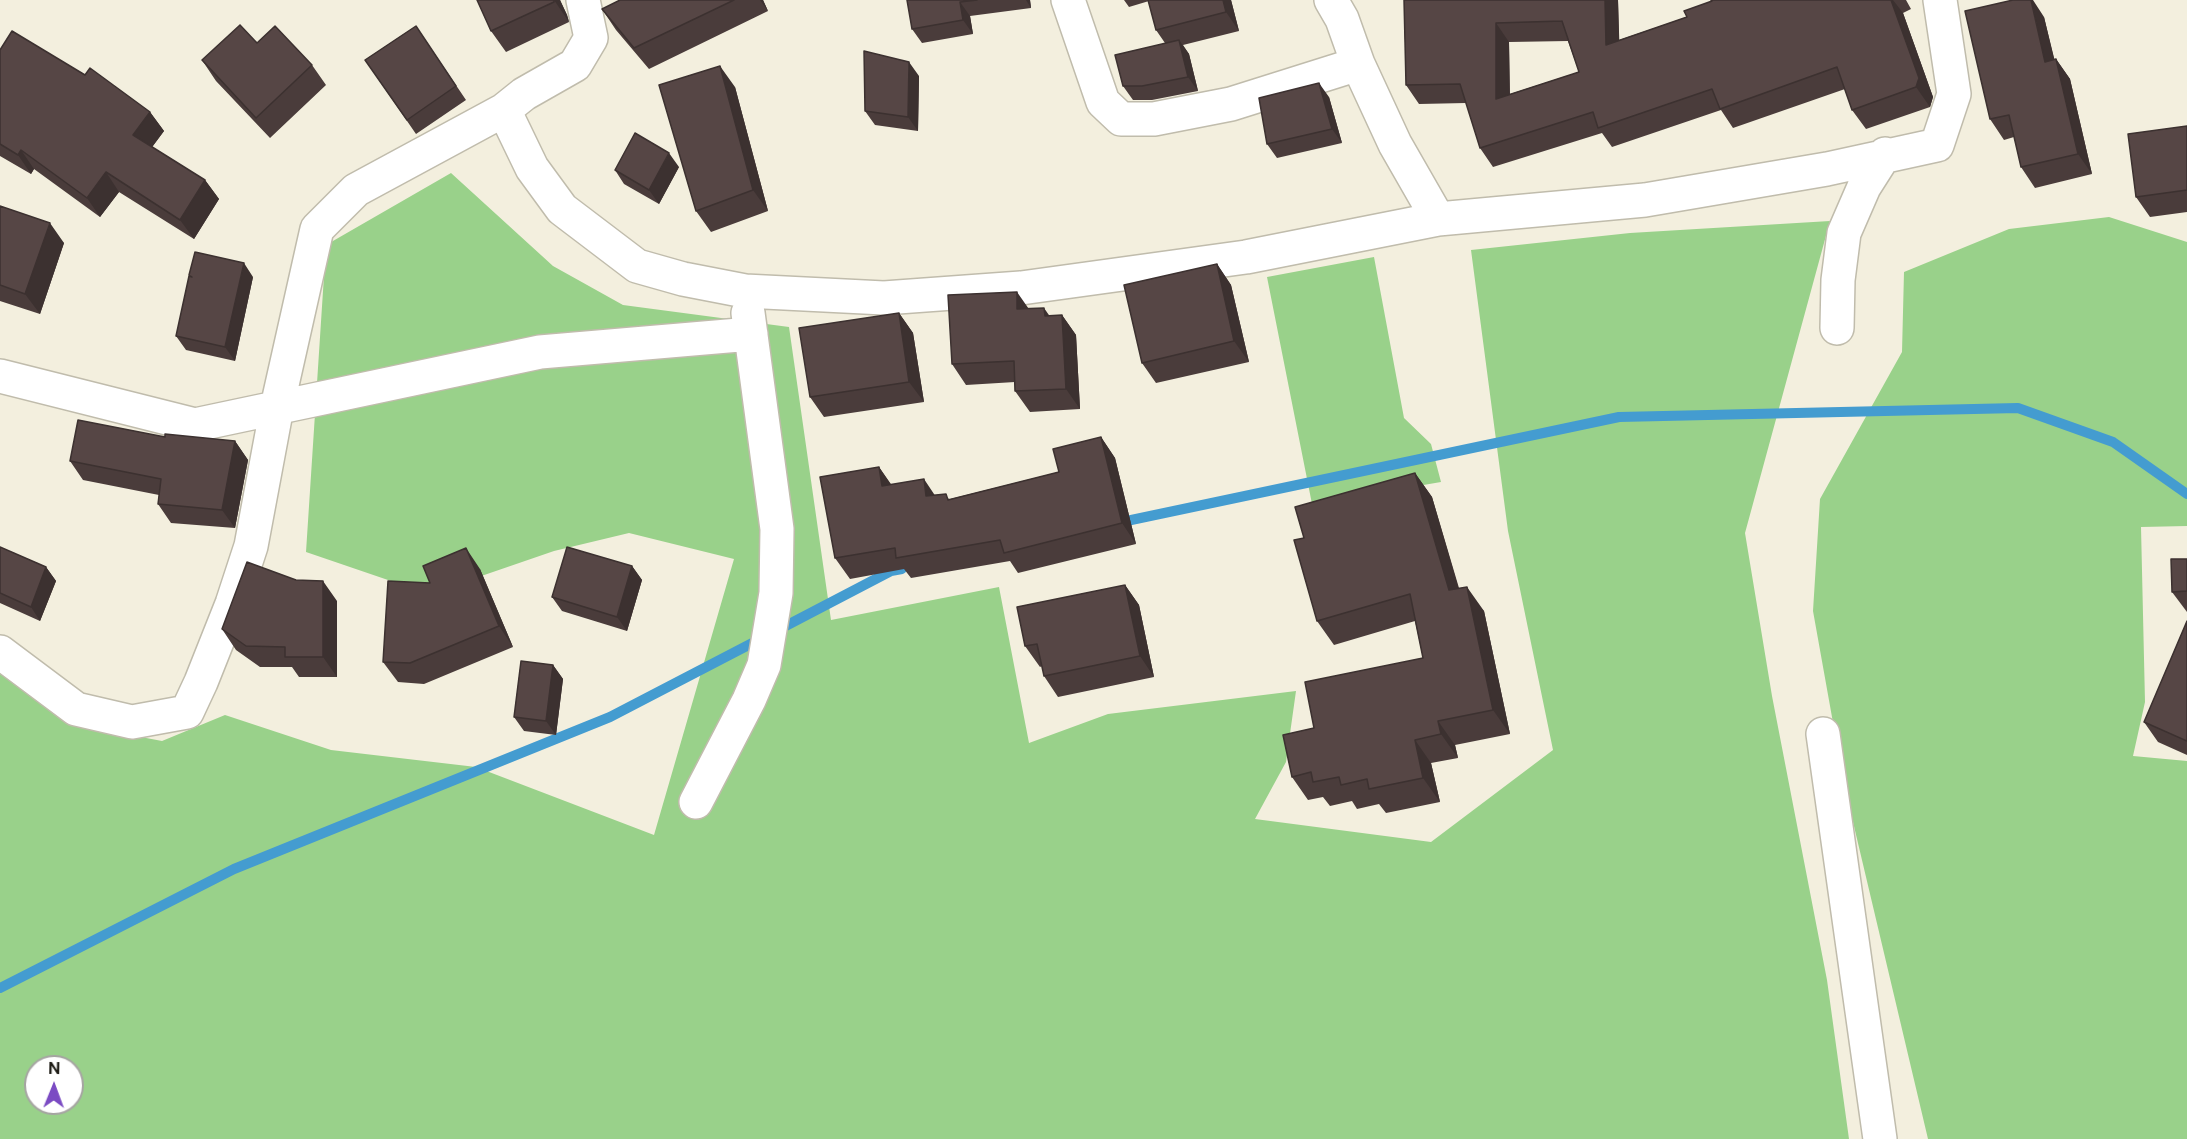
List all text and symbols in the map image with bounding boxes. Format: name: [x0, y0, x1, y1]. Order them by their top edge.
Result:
north arrow: [24, 1055, 84, 1115]
text: N: [48, 1059, 61, 1078]

